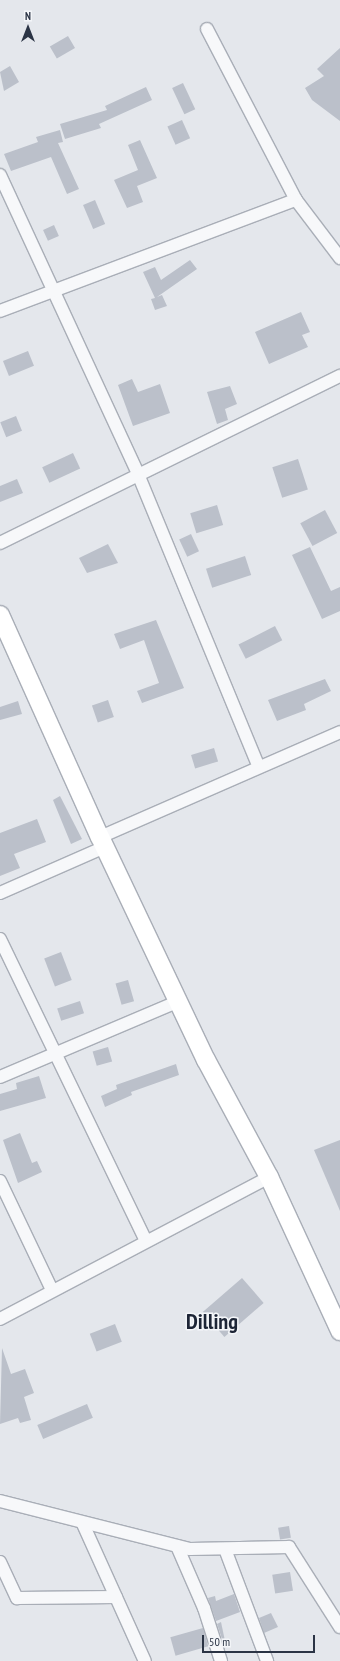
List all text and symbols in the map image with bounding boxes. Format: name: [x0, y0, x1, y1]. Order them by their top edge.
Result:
north arrow: [8, 8, 48, 48]
text: N: [25, 9, 31, 23]
district label: Dilling: [186, 1309, 238, 1335]
scale bar: [204, 1627, 317, 1653]
text: 50 m: [209, 1634, 230, 1649]

